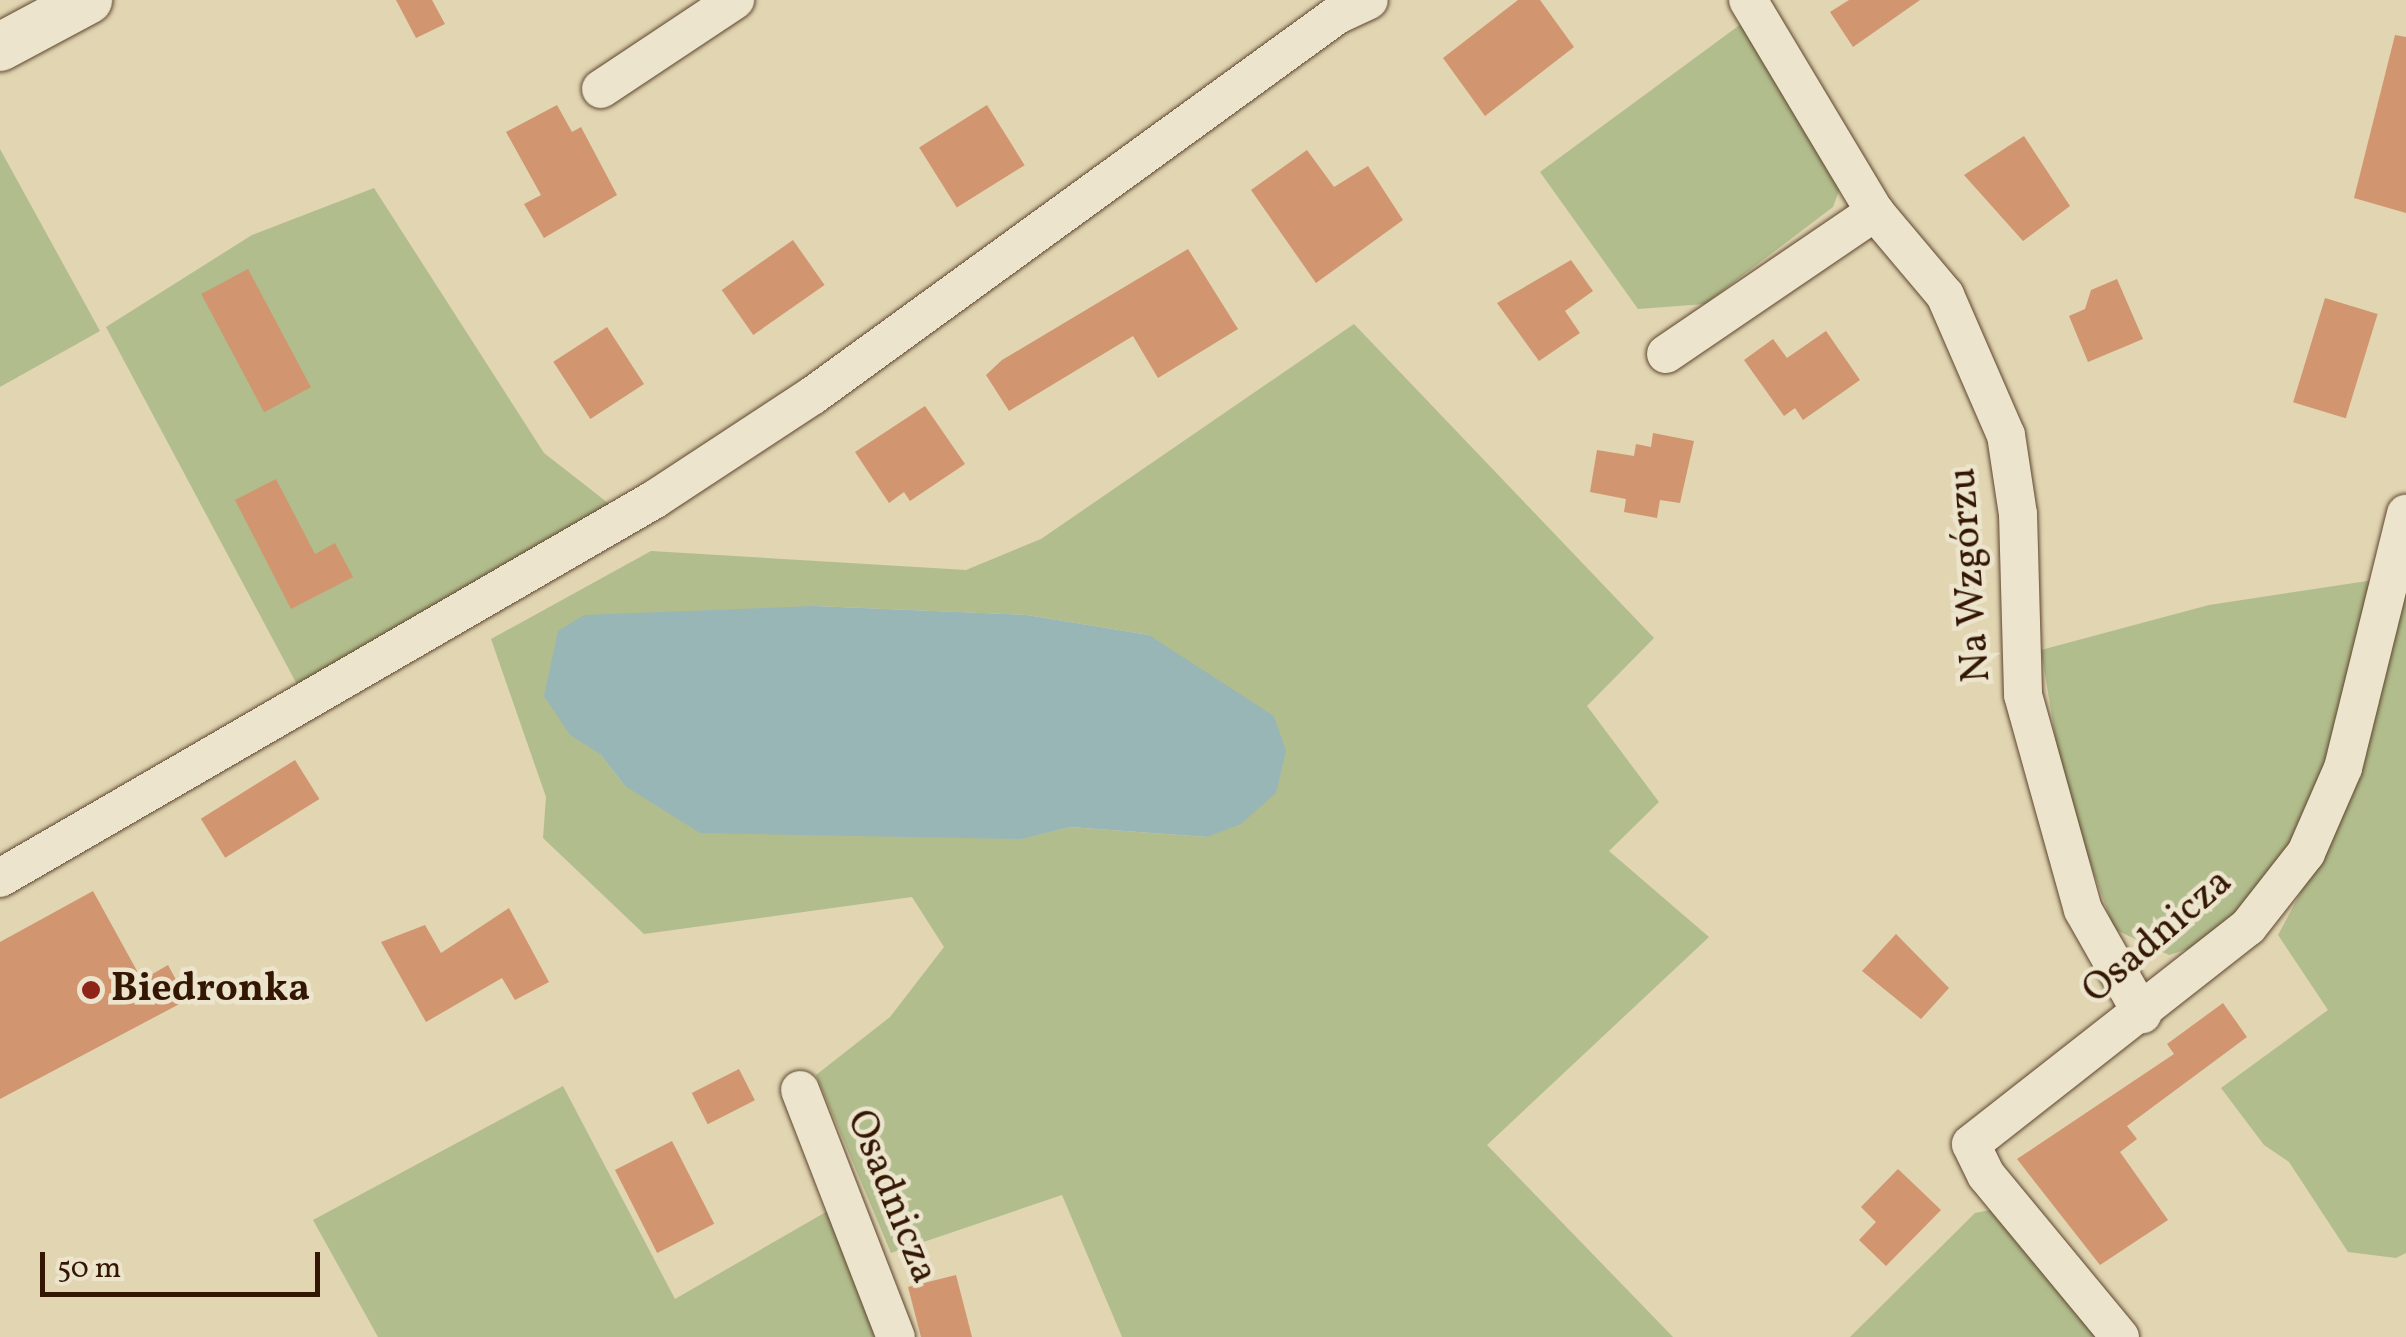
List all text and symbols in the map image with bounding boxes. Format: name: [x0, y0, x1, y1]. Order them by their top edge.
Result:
street label: Na Wzgórzu: [1940, 465, 2002, 685]
street label: Osadnicza: [2073, 859, 2243, 1015]
place label: Biedronka: [111, 966, 310, 1014]
marker: Biedronka: [80, 979, 102, 1001]
street label: Osadnicza: [835, 1103, 947, 1291]
scale bar: [45, 1232, 325, 1294]
text: 50 m: [57, 1248, 121, 1290]

